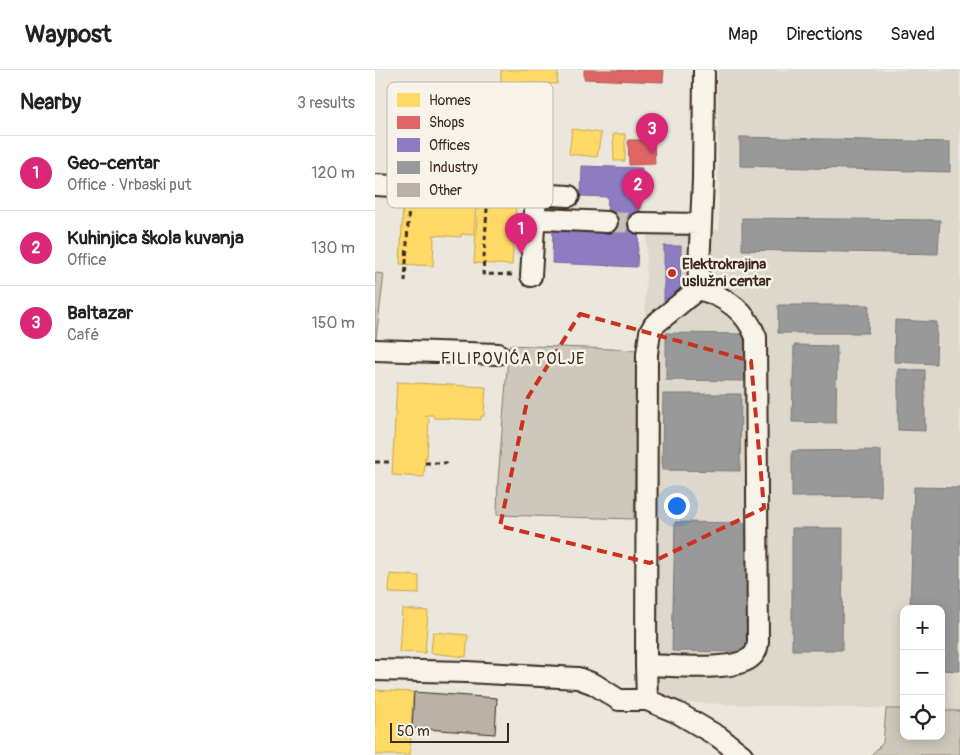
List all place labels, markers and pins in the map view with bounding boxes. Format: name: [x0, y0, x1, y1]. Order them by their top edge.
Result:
pin: 3: [636, 113, 668, 154]
pin: 2: [622, 169, 654, 210]
pin: 1: [505, 213, 537, 254]
place label: Elektrokrajina uslužni centar: [682, 255, 772, 291]
marker: Elektrokrajina uslužni centar: [666, 267, 678, 279]

